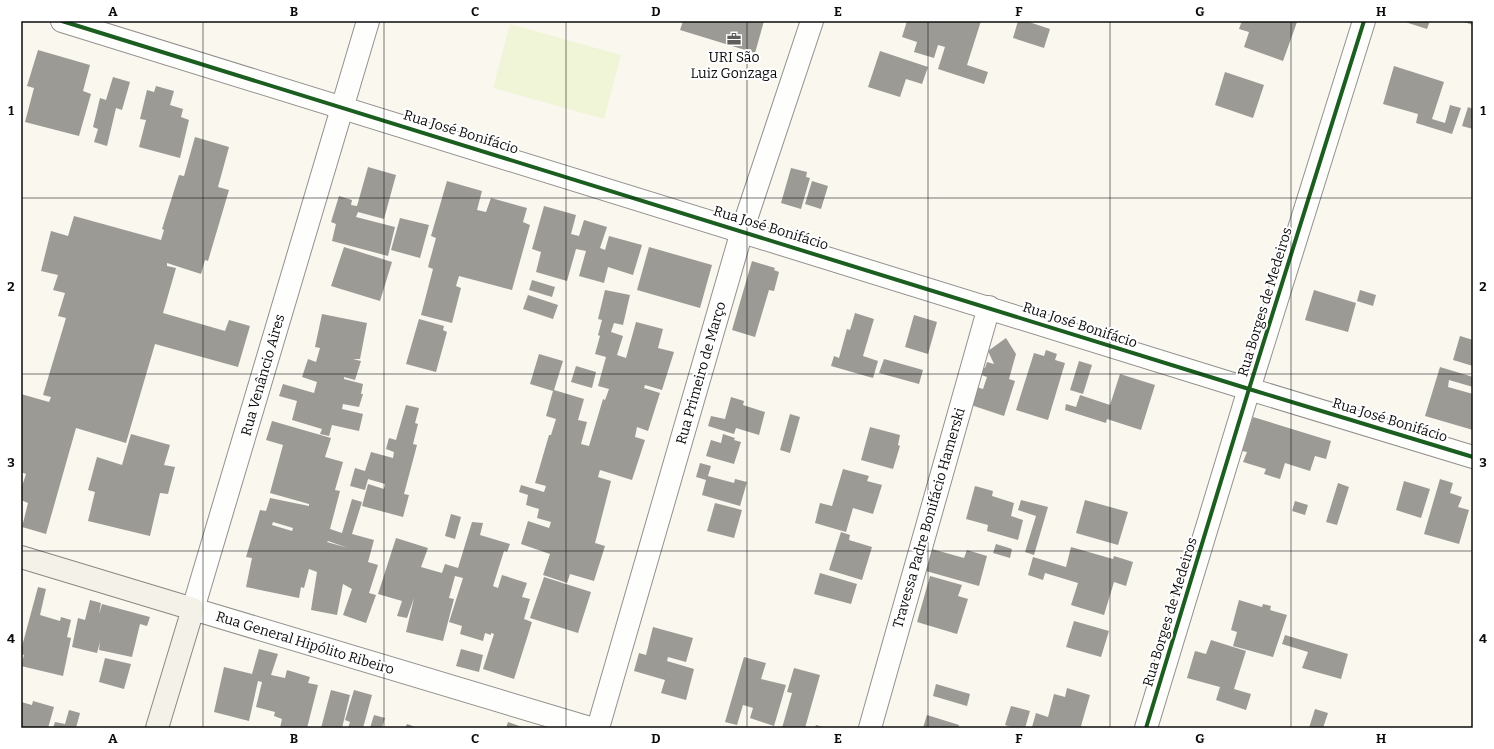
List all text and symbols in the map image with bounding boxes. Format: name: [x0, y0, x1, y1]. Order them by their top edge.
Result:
text: A: [108, 4, 118, 19]
text: B: [290, 4, 298, 19]
text: C: [471, 4, 479, 19]
text: D: [651, 4, 661, 19]
text: E: [834, 4, 842, 19]
text: F: [1015, 4, 1023, 19]
text: G: [1195, 4, 1205, 19]
text: H: [1376, 4, 1386, 19]
office icon: URI São Luiz Gonzaga: [726, 31, 742, 47]
place label: URI São Luiz Gonzaga: [691, 49, 778, 82]
text: 1: [8, 103, 14, 118]
text: 1: [1480, 103, 1486, 118]
street label: Rua José Bonifácio: [401, 106, 521, 158]
street label: Rua José Bonifácio: [711, 202, 831, 254]
street label: Rua Borges de Medeiros: [1234, 225, 1296, 379]
text: 2: [7, 279, 15, 294]
text: 2: [1479, 279, 1487, 294]
street label: Rua José Bonifácio: [1021, 298, 1139, 352]
street label: Rua Primeiro de Março: [672, 300, 730, 446]
street label: Rua Venâncio Aires: [237, 312, 289, 438]
street label: Rua José Bonifácio: [1330, 394, 1450, 446]
street label: Travessa Padre Bonifácio Hamerski: [889, 406, 969, 630]
text: 3: [7, 455, 15, 470]
text: 3: [1479, 455, 1487, 470]
street label: Rua Borges de Medeiros: [1139, 535, 1201, 689]
street label: Rua General Hipólito Ribeiro: [214, 608, 396, 678]
text: 4: [7, 631, 15, 646]
text: 4: [1479, 631, 1487, 646]
text: A: [108, 731, 118, 746]
text: B: [290, 731, 298, 746]
text: C: [471, 731, 479, 746]
text: D: [651, 731, 661, 746]
text: E: [834, 731, 842, 746]
text: F: [1015, 731, 1023, 746]
text: G: [1195, 731, 1205, 746]
text: H: [1376, 731, 1386, 746]

